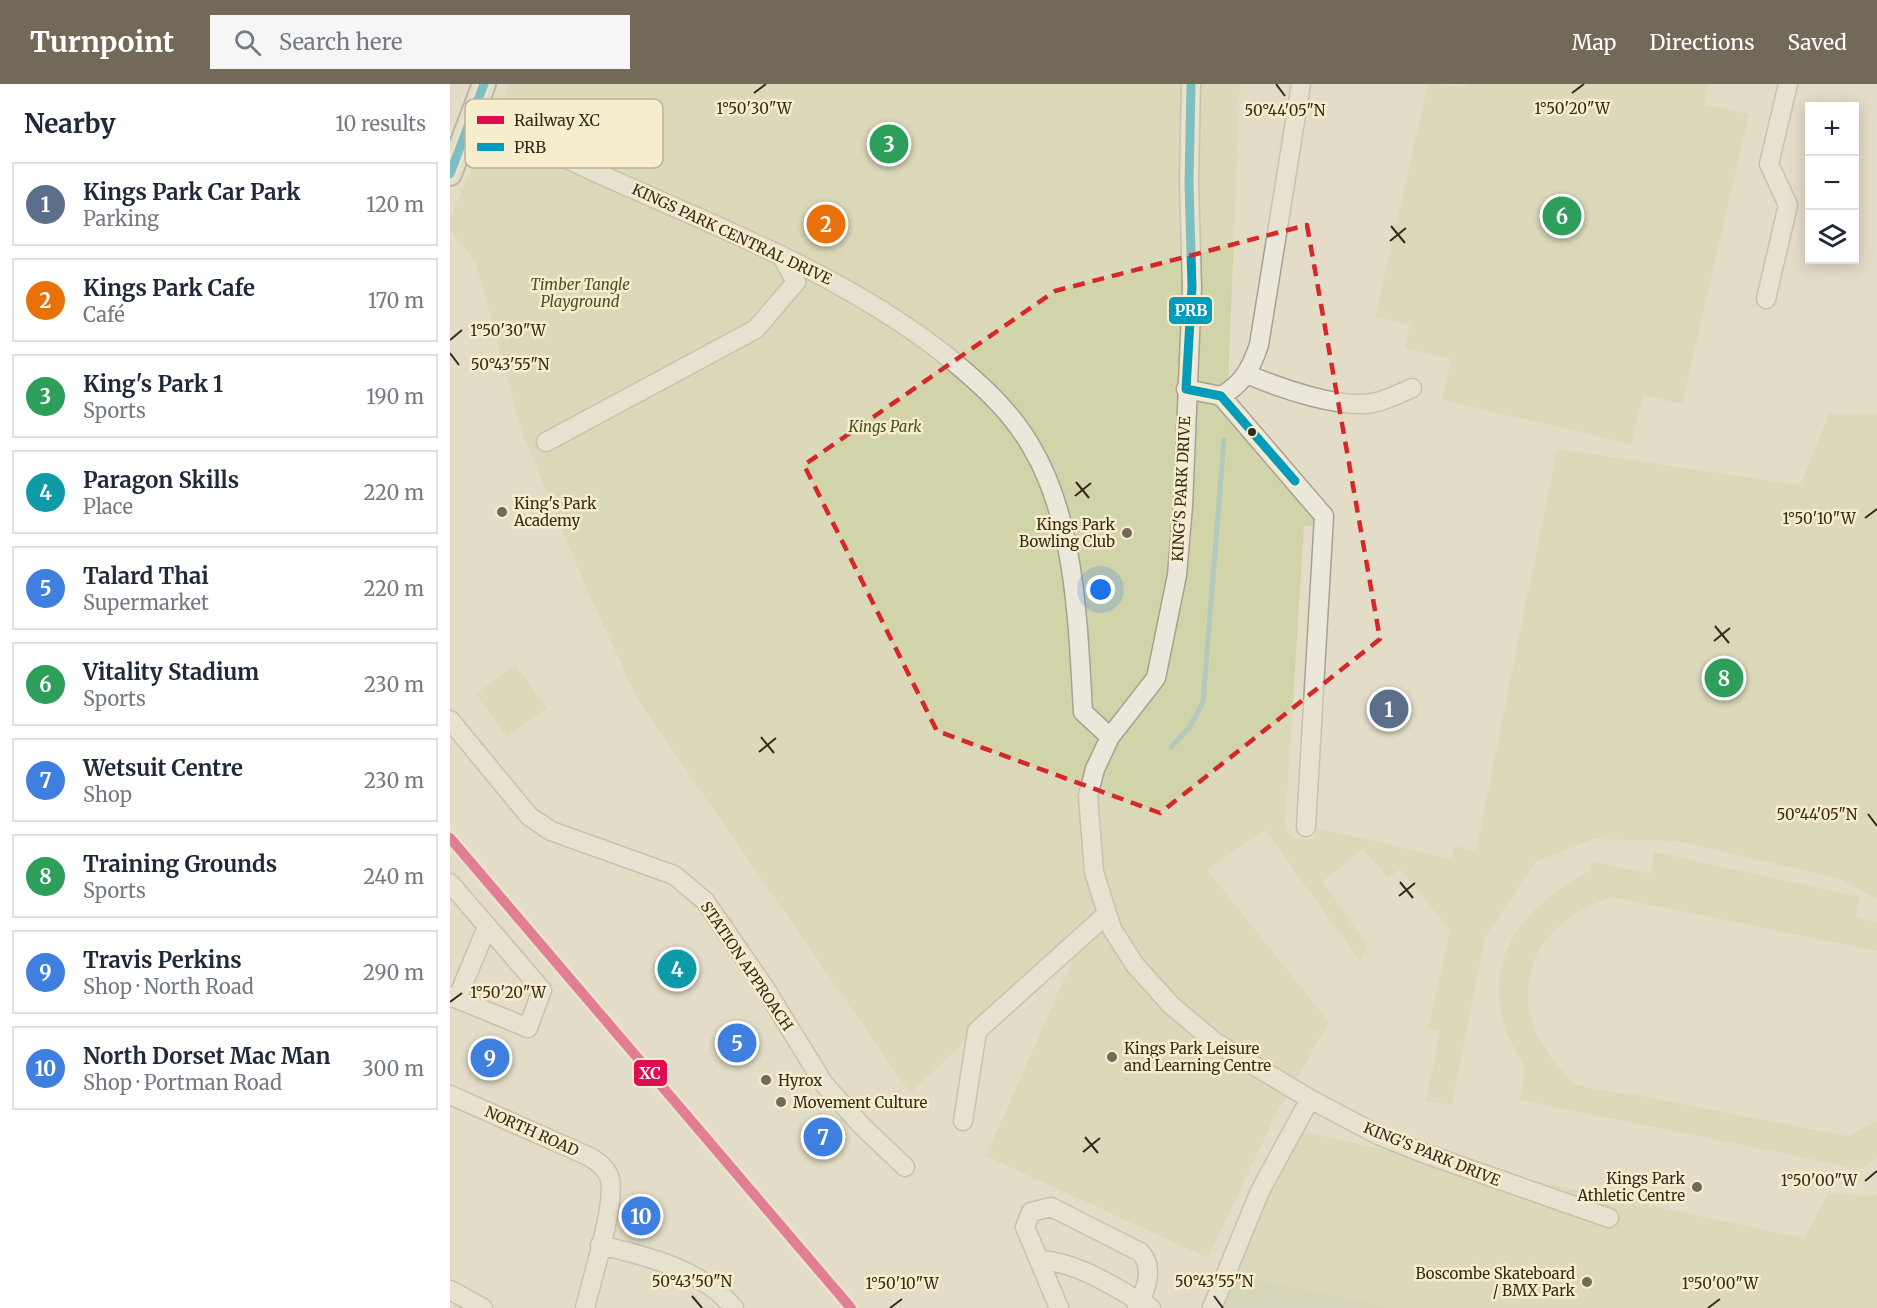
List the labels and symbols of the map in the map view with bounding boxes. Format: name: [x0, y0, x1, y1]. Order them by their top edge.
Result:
legend: [465, 99, 663, 168]
text: 1°50'30"W: [716, 99, 793, 118]
text: 1°50'20"W: [1534, 99, 1611, 118]
text: 50°44'05"N: [1245, 101, 1326, 120]
text: Railway XC: [514, 110, 600, 130]
pin: 3: [870, 122, 908, 166]
text: PRB: [514, 137, 546, 157]
street label: KINGS PARK CENTRAL DRIVE: [629, 179, 835, 289]
pin: 6: [1542, 194, 1582, 238]
pin: 2: [806, 202, 845, 246]
park label: Timber Tangle Playground: [530, 275, 630, 311]
line badge: PRB: [1168, 296, 1213, 325]
text: PRB: [1174, 300, 1208, 320]
text: 1°50'30"W: [470, 321, 547, 340]
text: 50°43'55"N: [471, 355, 550, 374]
street label: KING'S PARK DRIVE: [1168, 415, 1194, 562]
park label: Kings Park: [848, 417, 922, 436]
unlabelled marker: [1246, 426, 1258, 438]
place label: King's Park Academy: [513, 494, 597, 530]
marker: King's Park Academy: [495, 505, 509, 519]
text: 1°50'10"W: [1782, 509, 1857, 528]
place label: Kings Park Bowling Club: [1019, 515, 1115, 551]
marker: Kings Park Bowling Club: [1120, 526, 1134, 540]
your location: [1086, 575, 1115, 604]
pin: 8: [1704, 656, 1744, 700]
pin: 1: [1370, 686, 1408, 732]
text: 50°44'05"N: [1777, 805, 1858, 824]
street label: STATION APPROACH: [697, 898, 797, 1034]
pin: 4: [658, 946, 696, 992]
text: 1°50'20"W: [470, 983, 547, 1002]
pin: 5: [718, 1020, 756, 1066]
pin: 9: [470, 1036, 510, 1080]
place label: Kings Park Leisure and Learning Centre: [1124, 1039, 1271, 1075]
marker: Kings Park Leisure and Learning Centre: [1105, 1050, 1119, 1064]
line badge: XC: [633, 1059, 668, 1087]
text: XC: [639, 1063, 661, 1083]
place label: Hyrox: [778, 1071, 822, 1090]
marker: Hyrox: [759, 1073, 773, 1087]
place label: Movement Culture: [793, 1093, 927, 1112]
marker: Movement Culture: [774, 1095, 788, 1109]
street label: NORTH ROAD: [482, 1102, 582, 1160]
pin: 7: [804, 1114, 842, 1160]
street label: KING'S PARK DRIVE: [1361, 1118, 1504, 1190]
place label: Kings Park Athletic Centre: [1576, 1169, 1685, 1205]
text: 1°50'00"W: [1781, 1171, 1858, 1190]
marker: Kings Park Athletic Centre: [1690, 1180, 1704, 1194]
pin: 10: [622, 1194, 660, 1238]
place label: Boscombe Skateboard / BMX Park: [1415, 1264, 1575, 1300]
text: 50°43'50"N: [652, 1272, 733, 1291]
text: 50°43'55"N: [1175, 1272, 1254, 1291]
text: 1°50'10"W: [865, 1274, 940, 1293]
text: 1°50'00"W: [1682, 1274, 1759, 1293]
marker: Boscombe Skateboard / BMX Park: [1580, 1275, 1594, 1289]

